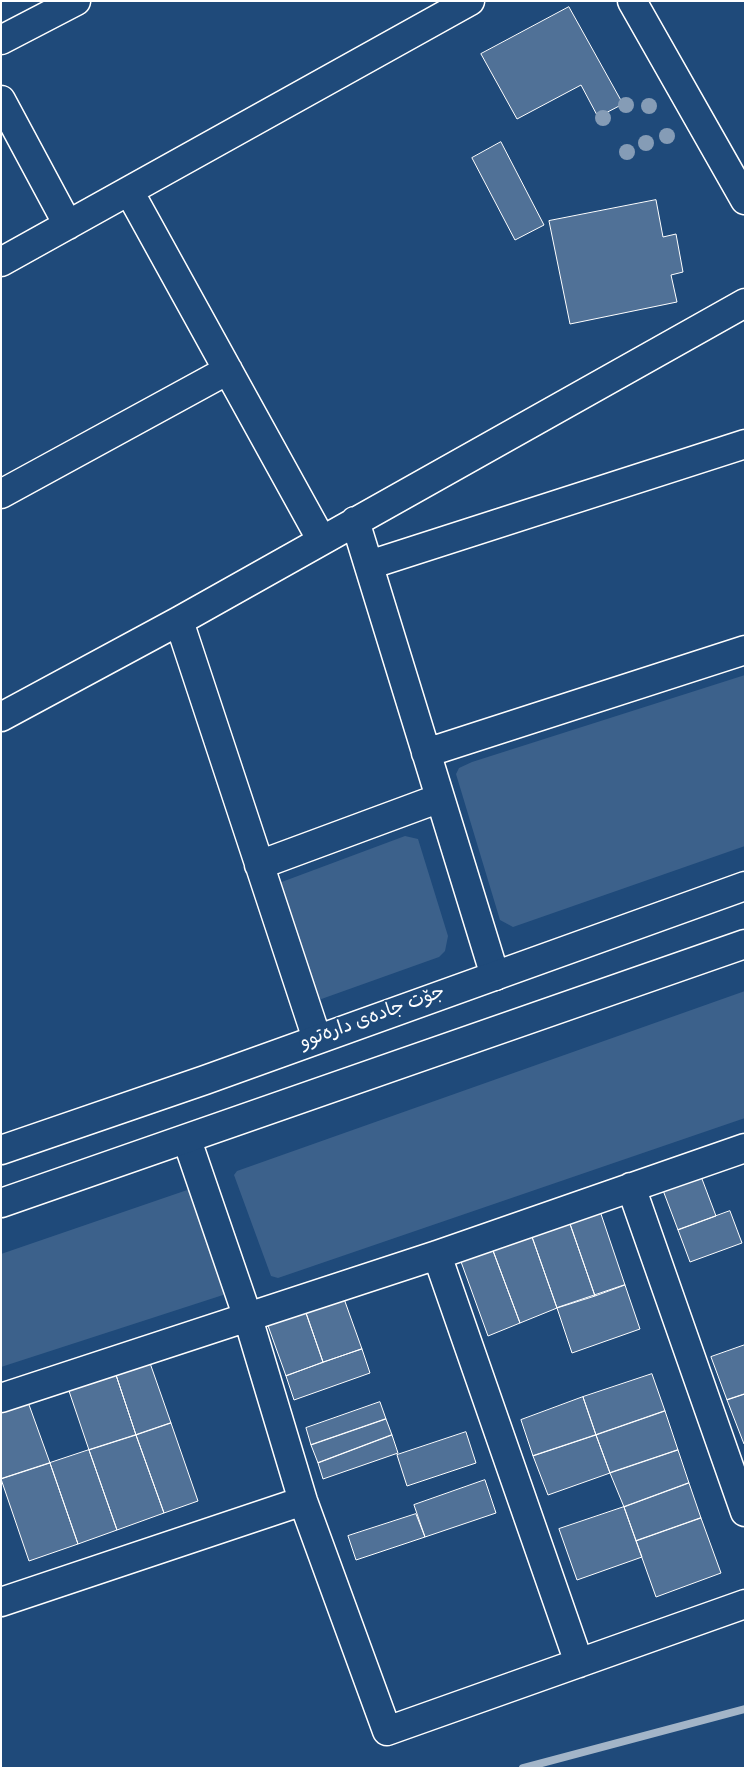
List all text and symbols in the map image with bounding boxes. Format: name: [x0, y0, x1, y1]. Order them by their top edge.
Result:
street label: جۆت جادەی دارەتوو: [297, 982, 449, 1056]

